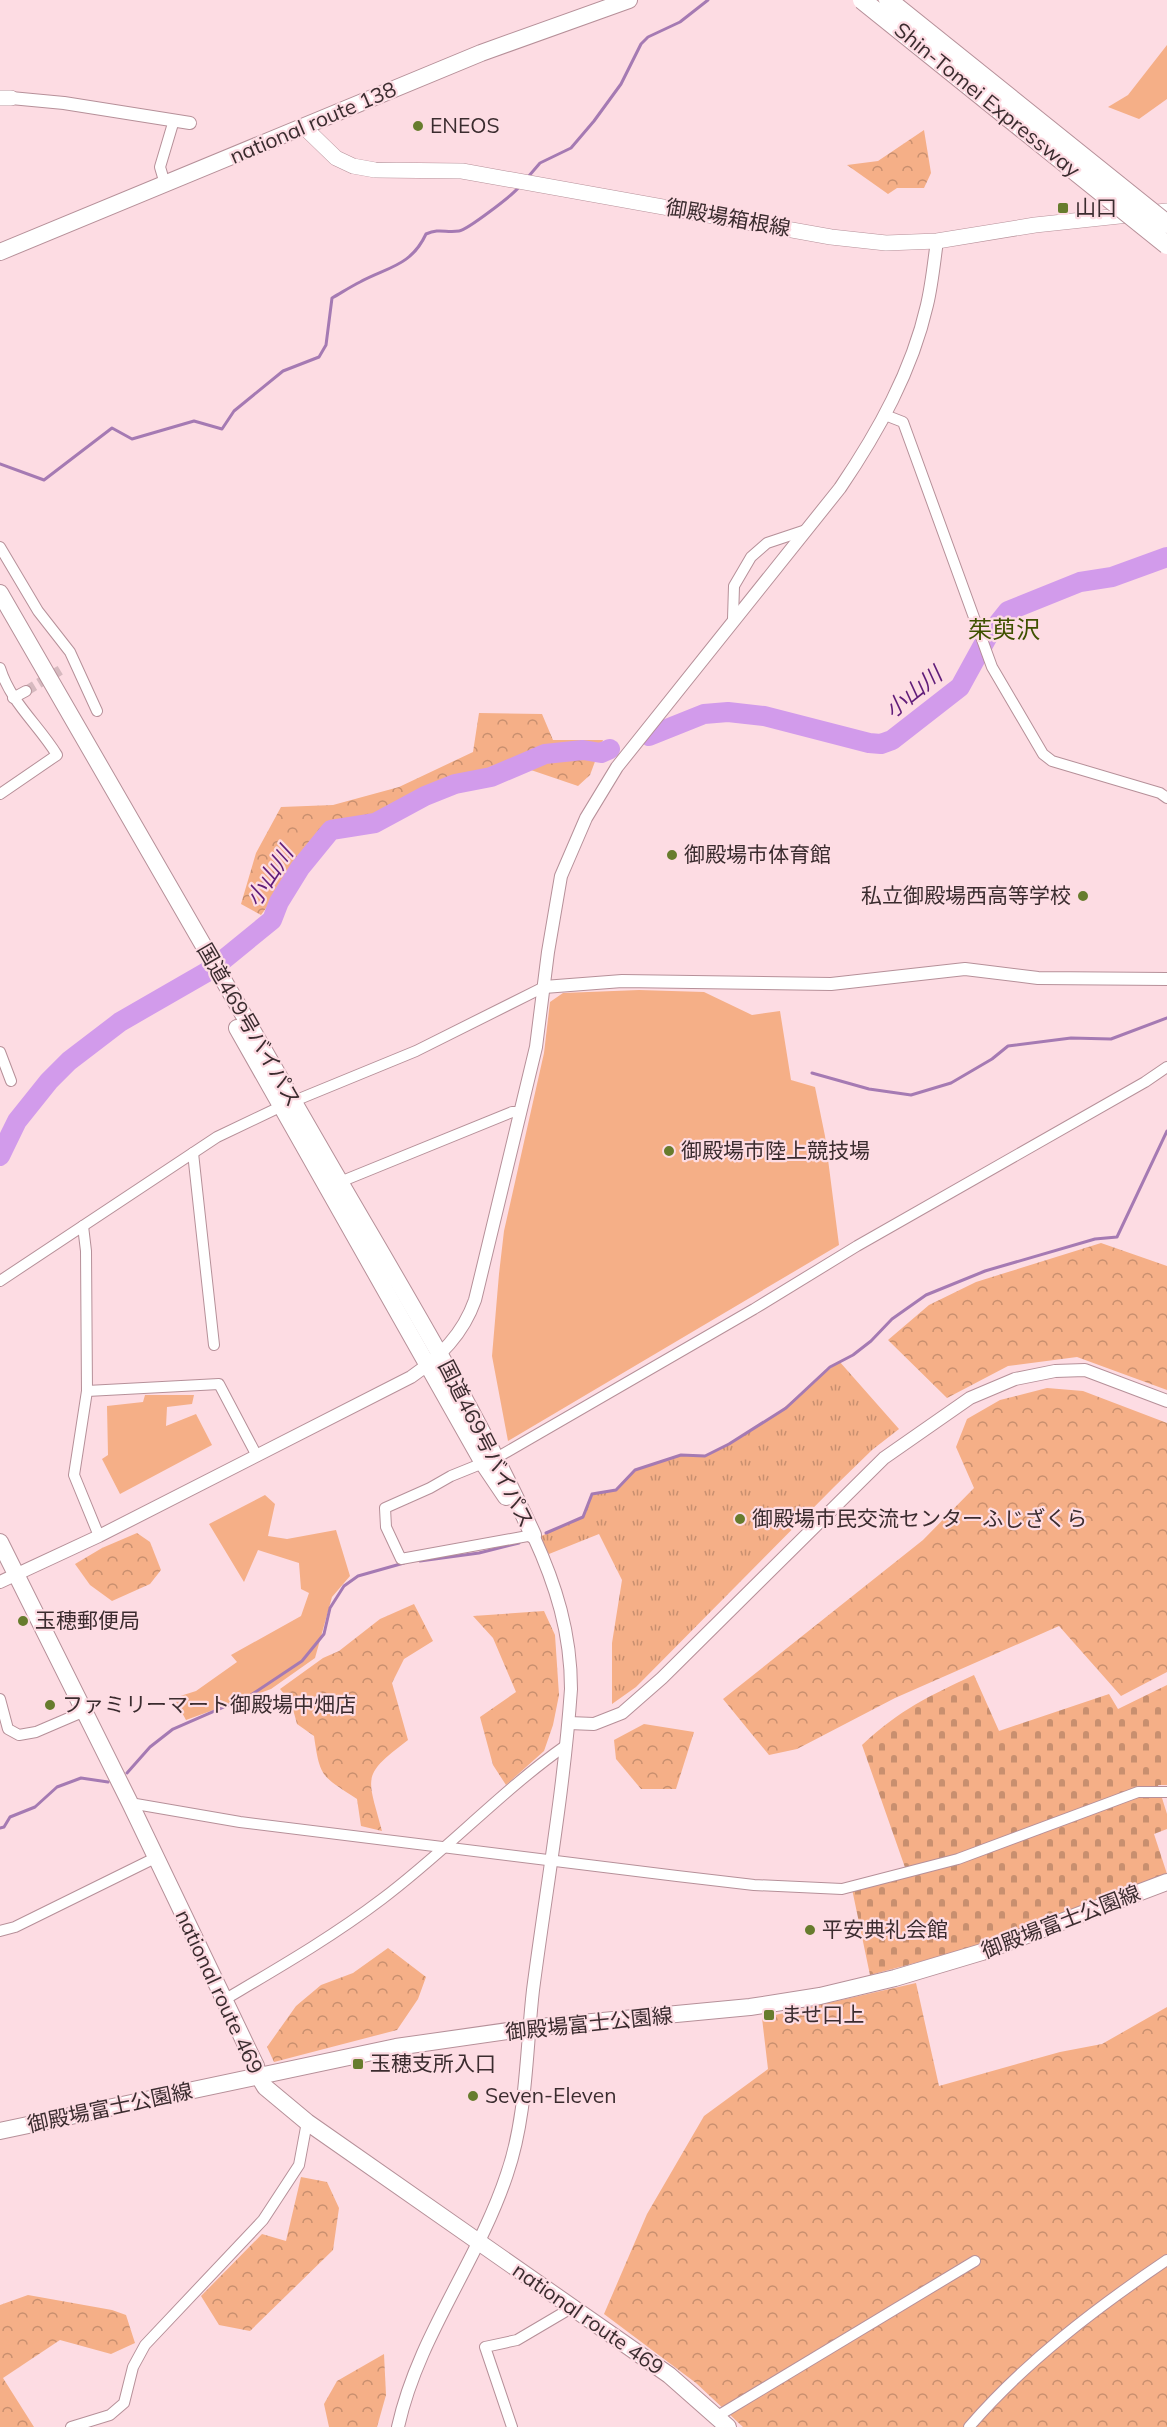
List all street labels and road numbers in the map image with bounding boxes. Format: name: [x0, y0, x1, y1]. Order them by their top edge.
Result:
street label: Shin-Tomei Expressway: [889, 16, 1086, 182]
street label: national route 138: [226, 75, 400, 169]
street label: 御殿場箱根線: [664, 193, 792, 241]
street label: 国道469号バイパス: [193, 938, 307, 1111]
street label: 国道469号バイパス: [433, 1355, 540, 1532]
street label: 御殿場富士公園線: [978, 1879, 1144, 1963]
street label: national route 469: [170, 1905, 269, 2078]
street label: 御殿場富士公園線: [504, 2001, 674, 2045]
street label: 御殿場富士公園線: [25, 2077, 195, 2137]
street label: national route 469: [508, 2256, 669, 2380]

